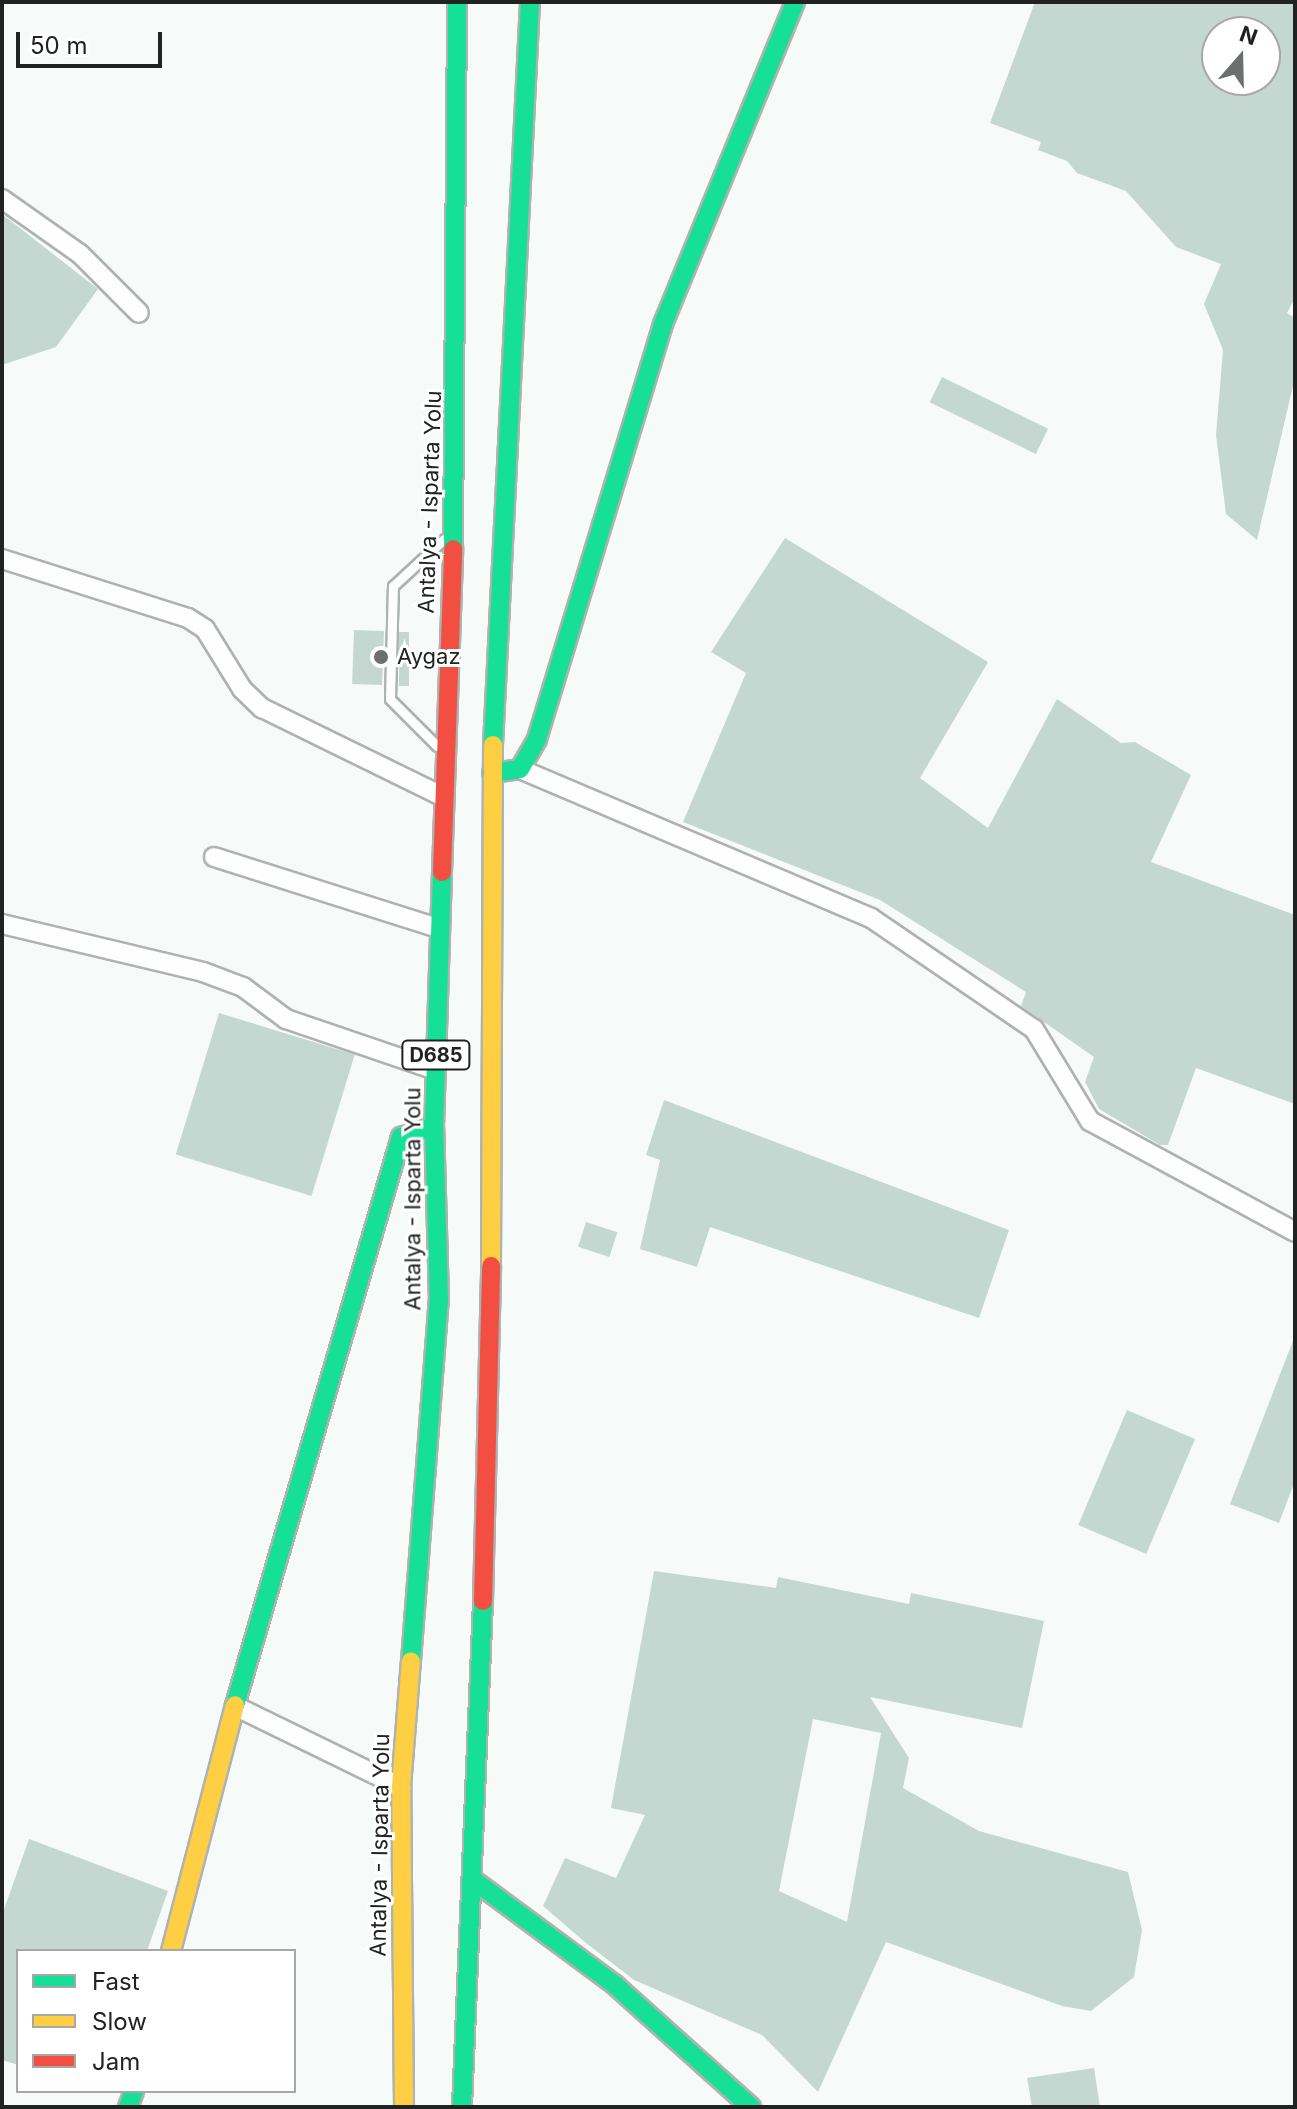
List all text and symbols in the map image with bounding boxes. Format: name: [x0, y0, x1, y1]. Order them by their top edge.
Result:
scale bar: [20, 16, 166, 66]
north arrow: [1201, 16, 1281, 96]
text: N: [1236, 20, 1261, 50]
text: 50 m: [30, 31, 88, 60]
street label: Antalya - Isparta Yolu: [413, 390, 447, 614]
place label: Aygaz: [397, 644, 461, 670]
marker: Aygaz: [372, 648, 390, 666]
road number: D685: [400, 1039, 472, 1071]
street label: Antalya - Isparta Yolu: [400, 1087, 426, 1311]
street label: Antalya - Isparta Yolu: [365, 1733, 395, 1957]
legend: [16, 1949, 296, 2093]
text: Fast: [92, 1967, 140, 1996]
text: Slow: [92, 2007, 147, 2036]
text: Jam: [92, 2047, 140, 2076]

